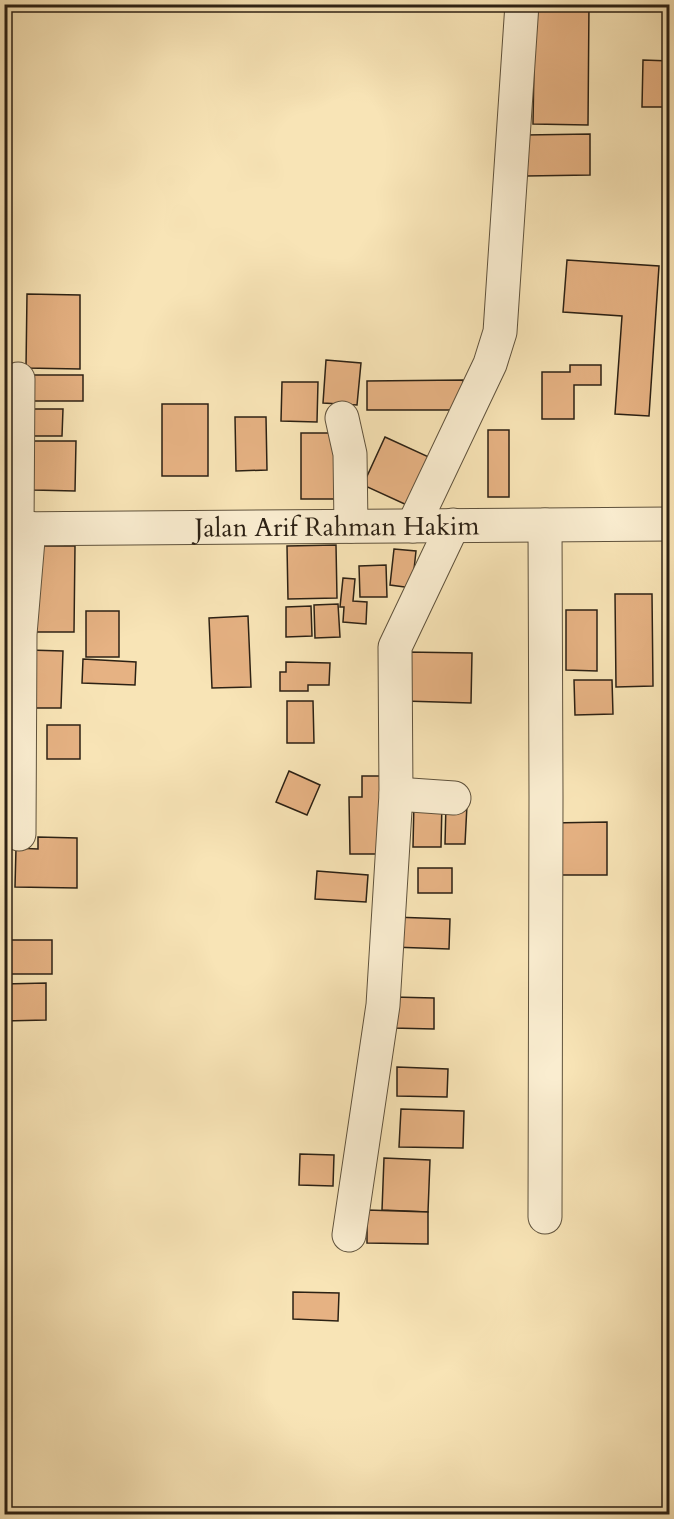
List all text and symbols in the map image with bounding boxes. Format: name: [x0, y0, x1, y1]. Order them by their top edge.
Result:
street label: Jalan Arif Rahman Hakim: [191, 508, 479, 546]

